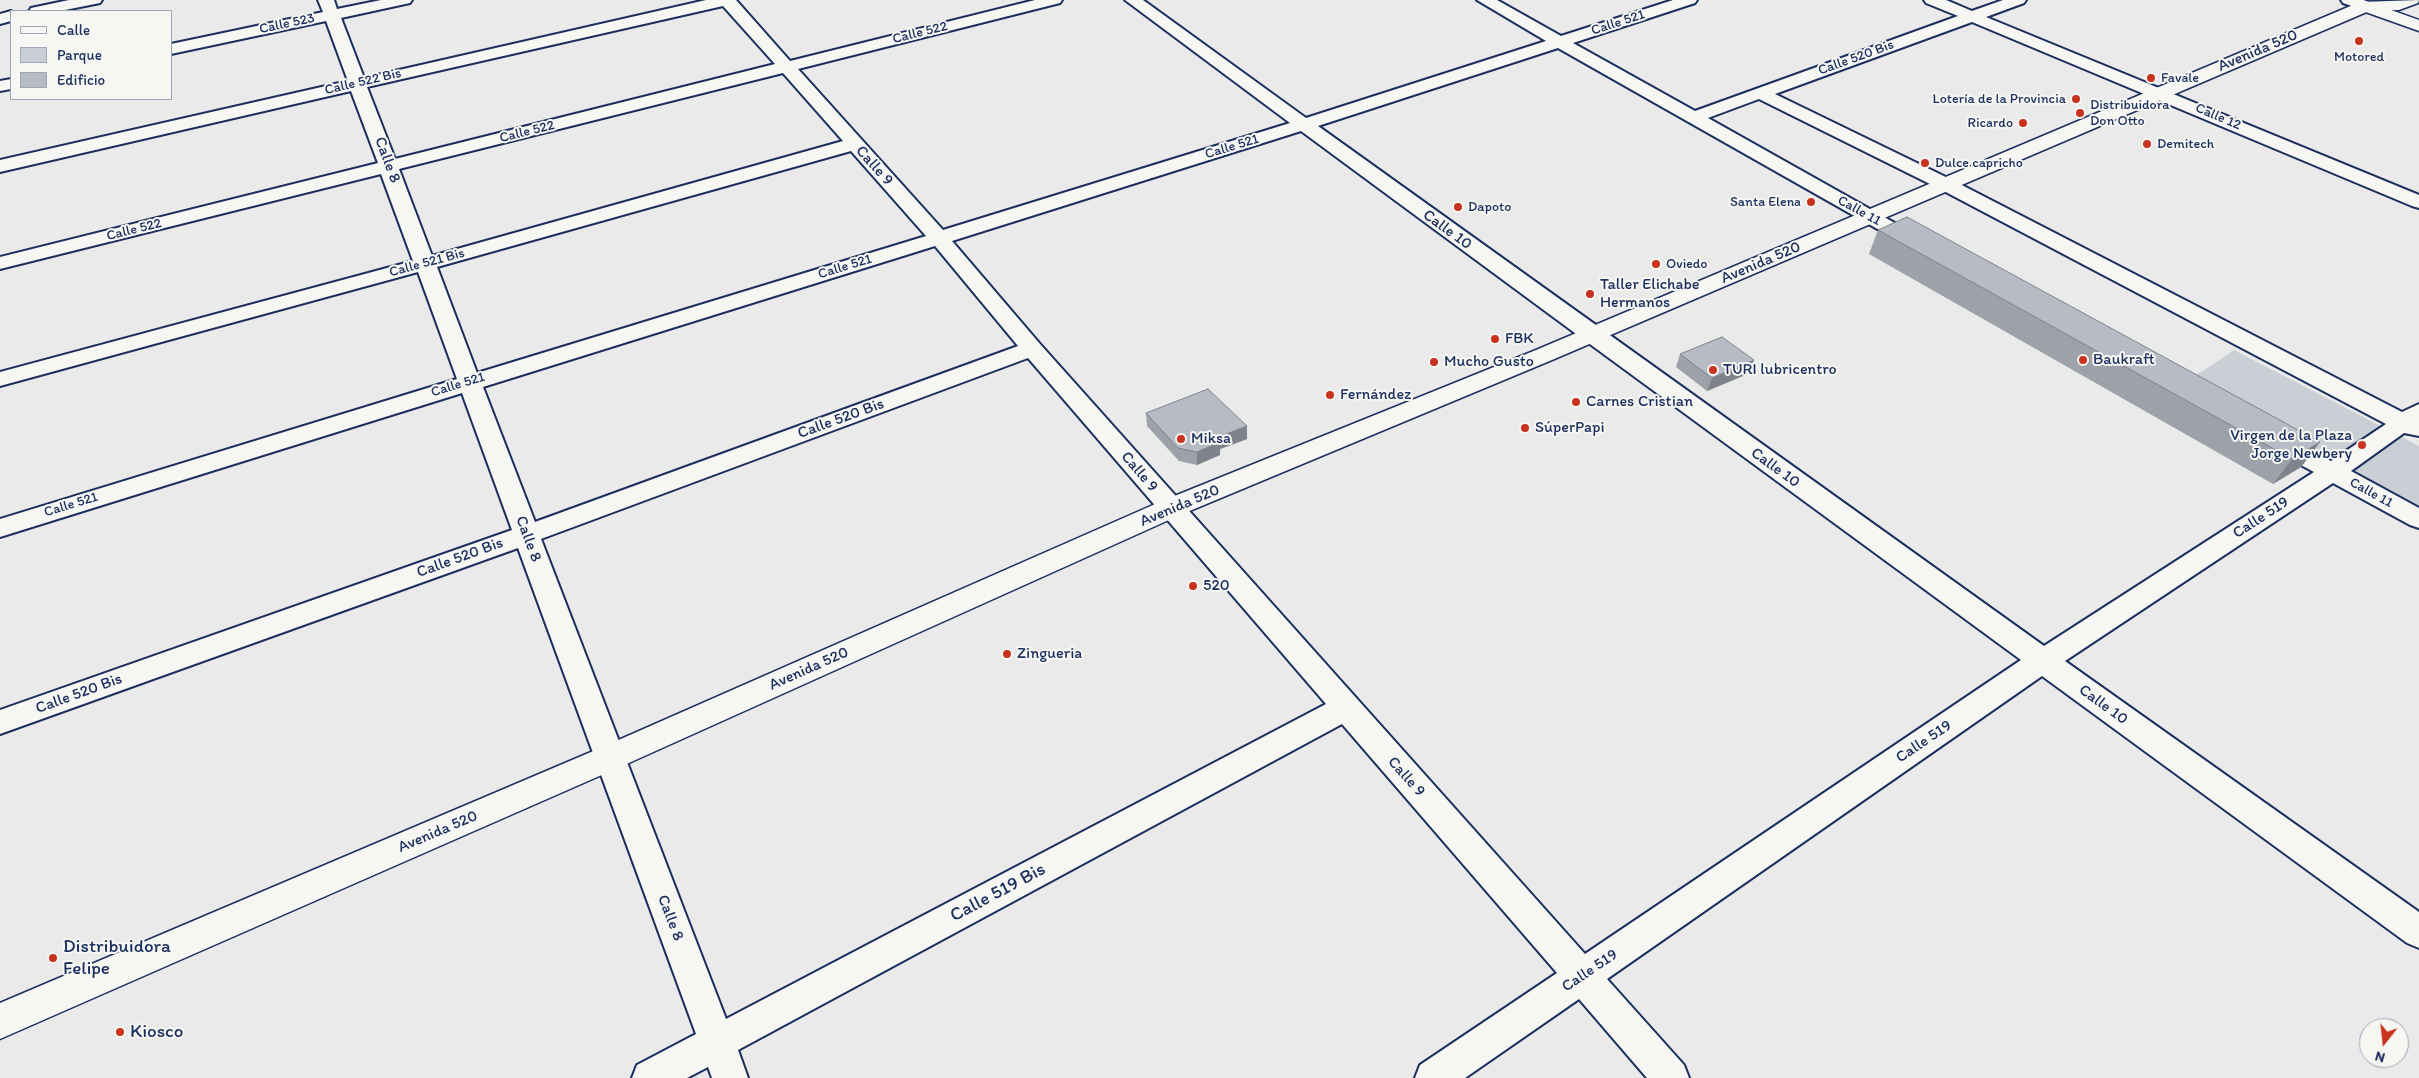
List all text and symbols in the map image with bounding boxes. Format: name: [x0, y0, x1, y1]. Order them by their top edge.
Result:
street label: Calle 521: [1589, 6, 1647, 40]
legend: [10, 10, 172, 100]
street label: Calle 523: [258, 10, 316, 38]
street label: Calle 522: [891, 18, 949, 48]
text: Calle: [57, 21, 90, 39]
street label: Avenida 520: [2215, 26, 2301, 76]
marker: Motored: [2353, 35, 2365, 47]
street label: Calle 520 Bis: [1816, 37, 1896, 79]
text: Parque: [57, 46, 102, 64]
place label: Motored: [2334, 49, 2384, 65]
street label: Calle 522 Bis: [323, 65, 403, 99]
place label: Favale: [2161, 70, 2199, 86]
text: Edificio: [57, 71, 105, 89]
marker: Favale: [2145, 72, 2157, 84]
place label: Lotería de la Provincia: [1933, 91, 2066, 107]
marker: Lotería de la Provincia: [2070, 93, 2082, 105]
place label: Distribuidora Don Otto: [2090, 97, 2170, 130]
street label: Calle 12: [2193, 100, 2243, 134]
marker: Distribuidora Don Otto: [2074, 107, 2086, 119]
place label: Ricardo: [1968, 115, 2013, 131]
street label: Calle 522: [498, 117, 556, 147]
marker: Ricardo: [2017, 117, 2029, 129]
street label: Calle 521: [1203, 131, 1261, 163]
street label: Calle 8: [370, 134, 404, 186]
place label: Demitech: [2157, 136, 2214, 152]
marker: Demitech: [2141, 138, 2153, 150]
street label: Calle 9: [851, 142, 897, 190]
place label: Dulce capricho: [1935, 155, 2023, 171]
marker: Dulce capricho: [1919, 157, 1931, 169]
street label: Calle 11: [1834, 192, 1884, 230]
place label: Santa Elena: [1730, 194, 1801, 210]
marker: Santa Elena: [1805, 196, 1817, 208]
place label: Dapoto: [1468, 199, 1511, 215]
marker: Dapoto: [1452, 201, 1464, 213]
street label: Calle 10: [1419, 206, 1475, 254]
street label: Calle 522: [105, 215, 163, 245]
street label: Avenida 520: [1718, 238, 1804, 288]
street label: Calle 521 Bis: [388, 245, 466, 281]
street label: Calle 521: [816, 251, 874, 283]
place label: Oviedo: [1666, 256, 1707, 272]
marker: Oviedo: [1650, 258, 1662, 270]
place label: Taller Elichabe Hermanos: [1600, 275, 1699, 313]
marker: Taller Elichabe Hermanos: [1584, 288, 1596, 300]
place label: FBK: [1505, 329, 1534, 349]
marker: FBK: [1489, 333, 1501, 345]
place label: Baukraft: [2093, 350, 2155, 370]
place label: Mucho Gusto: [1444, 352, 1534, 372]
marker: Baukraft: [2077, 354, 2089, 366]
marker: Mucho Gusto: [1428, 356, 1440, 368]
place label: TURI lubricentro: [1723, 360, 1837, 380]
marker: TURI lubricentro: [1707, 364, 1719, 376]
street label: Calle 521: [429, 369, 487, 401]
place label: Fernández: [1340, 385, 1411, 405]
marker: Fernández: [1324, 389, 1336, 401]
place label: Carnes Cristian: [1586, 392, 1693, 412]
street label: Calle 520 Bis: [795, 394, 887, 444]
marker: Carnes Cristian: [1570, 396, 1582, 408]
place label: SúperPapi: [1535, 418, 1605, 438]
marker: SúperPapi: [1519, 422, 1531, 434]
place label: Virgen de la Plaza Jorge Newbery: [2230, 426, 2352, 464]
place label: Miksa: [1191, 429, 1231, 449]
marker: Miksa: [1175, 433, 1187, 445]
marker: Virgen de la Plaza Jorge Newbery: [2356, 439, 2368, 451]
street label: Calle 10: [1747, 444, 1803, 492]
street label: Calle 9: [1116, 448, 1162, 496]
street label: Calle 11: [2346, 474, 2396, 512]
street label: Avenida 520: [1137, 481, 1223, 531]
street label: Calle 521: [42, 489, 100, 521]
street label: Calle 519: [2229, 493, 2293, 543]
street label: Calle 8: [511, 513, 545, 565]
street label: Calle 520 Bis: [414, 533, 506, 583]
place label: 520: [1203, 576, 1230, 596]
marker: 520: [1187, 580, 1199, 592]
street label: Avenida 520: [766, 643, 852, 695]
place label: Zingueria: [1017, 644, 1082, 664]
marker: Zingueria: [1001, 648, 1013, 660]
street label: Calle 520 Bis: [33, 669, 125, 719]
street label: Calle 10: [2075, 681, 2131, 729]
street label: Calle 519: [1892, 716, 1956, 768]
street label: Calle 9: [1383, 753, 1429, 801]
street label: Avenida 520: [395, 807, 481, 857]
street label: Calle 519 Bis: [946, 858, 1050, 928]
street label: Calle 8: [652, 892, 688, 944]
place label: Distribuidora Felipe: [63, 936, 171, 980]
street label: Calle 519: [1558, 945, 1622, 997]
marker: Distribuidora Felipe: [47, 952, 59, 964]
north arrow: [2359, 1018, 2409, 1068]
place label: Kiosco: [130, 1021, 183, 1043]
marker: Kiosco: [114, 1026, 126, 1038]
text: N: [2373, 1047, 2387, 1066]

